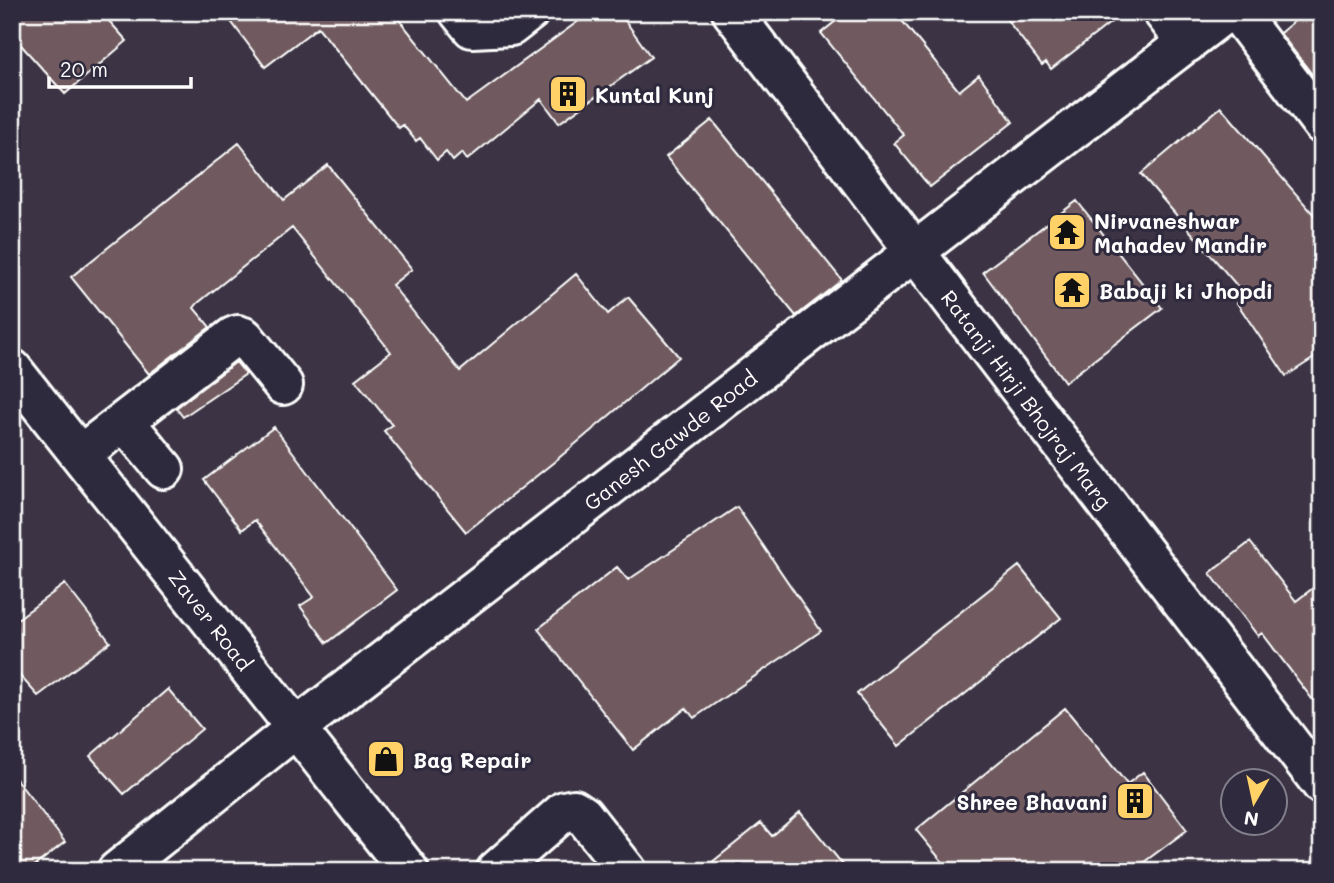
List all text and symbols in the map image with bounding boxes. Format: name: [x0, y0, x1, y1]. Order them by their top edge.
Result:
scale bar: [49, 46, 191, 90]
text: 20 m: [60, 55, 108, 82]
building icon: Kuntal Kunj: [547, 73, 589, 115]
place label: Kuntal Kunj: [595, 81, 714, 108]
place label: Nirvaneshwar Mahadev Mandir: [1094, 207, 1267, 258]
temple icon: Nirvaneshwar Mahadev Mandir: [1046, 211, 1088, 253]
temple icon: Babaji ki Jhopdi: [1051, 269, 1093, 311]
place label: Babaji ki Jhopdi: [1099, 277, 1273, 304]
street label: Ratanji Hirji Bhojraj Marg: [936, 284, 1118, 514]
street label: Ganesh Gawde Road: [578, 364, 762, 516]
street label: Zaver Road: [163, 564, 259, 676]
shop icon: Bag Repair: [365, 738, 407, 780]
place label: Bag Repair: [413, 746, 531, 773]
north arrow: [1218, 768, 1288, 838]
building icon: Shree Bhavani: [1114, 780, 1156, 822]
place label: Shree Bhavani: [956, 788, 1108, 815]
text: N: [1242, 806, 1260, 833]

